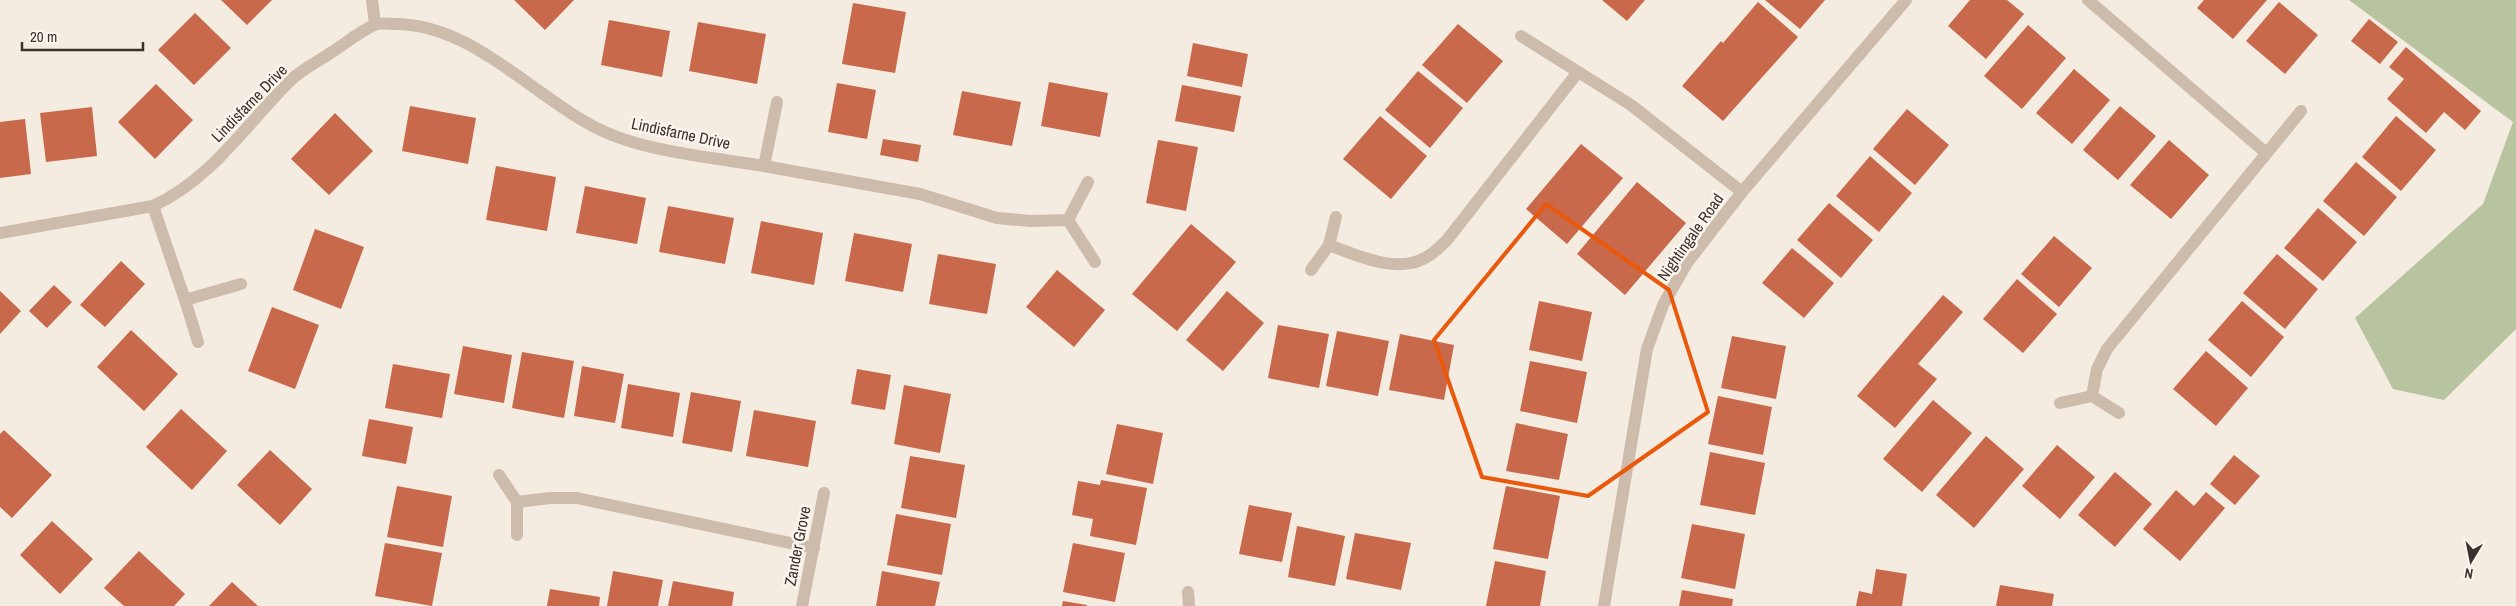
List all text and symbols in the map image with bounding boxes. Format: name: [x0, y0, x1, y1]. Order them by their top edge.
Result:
scale bar: [22, 20, 144, 52]
text: 20 m: [30, 26, 57, 47]
street label: Lindisfarne Drive: [206, 59, 292, 147]
street label: Lindisfarne Drive: [629, 112, 733, 154]
street label: Nightingale Road: [1652, 189, 1728, 285]
street label: Zander Grove: [778, 504, 816, 588]
north arrow: [2446, 536, 2496, 586]
text: N: [2463, 564, 2474, 583]

